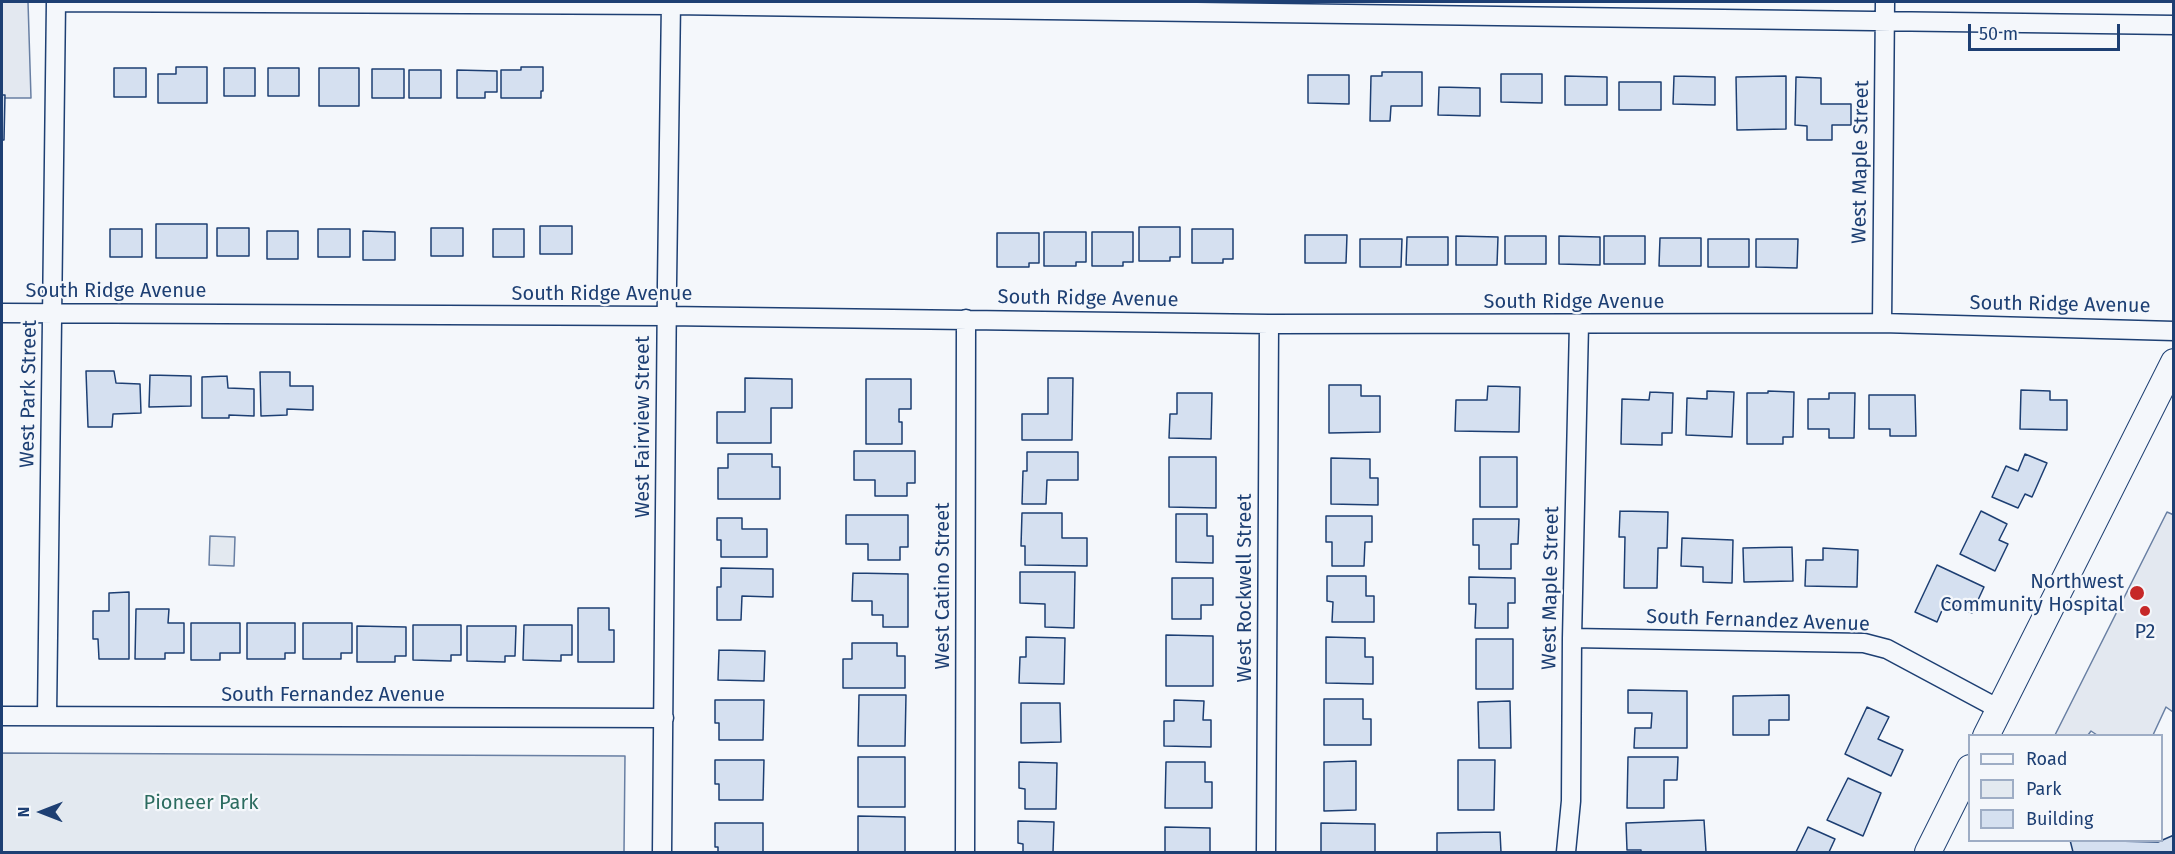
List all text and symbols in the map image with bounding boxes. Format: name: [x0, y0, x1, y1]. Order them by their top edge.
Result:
scale bar: [1971, 12, 2122, 50]
text: 50 m: [1979, 23, 2018, 45]
street label: West Maple Street: [1848, 80, 1874, 244]
street label: South Ridge Avenue: [26, 279, 206, 303]
street label: South Ridge Avenue: [512, 282, 692, 306]
street label: South Ridge Avenue: [997, 285, 1179, 313]
street label: South Ridge Avenue: [1484, 290, 1664, 314]
street label: South Ridge Avenue: [1969, 291, 2151, 319]
street label: West Park Street: [16, 320, 42, 468]
street label: West Fairview Street: [631, 336, 655, 518]
street label: West Rockwell Street: [1233, 494, 1257, 682]
street label: West Catino Street: [931, 503, 955, 669]
street label: West Maple Street: [1538, 506, 1564, 670]
place label: Northwest Community Hospital: [1940, 570, 2124, 617]
marker: Northwest Community Hospital: [2128, 584, 2146, 602]
marker: P2: [2138, 604, 2152, 618]
street label: South Fernandez Avenue: [1646, 605, 1870, 637]
place label: P2: [2134, 620, 2156, 644]
street label: South Fernandez Avenue: [221, 683, 445, 707]
legend: [1968, 734, 2163, 842]
text: Road: [2026, 748, 2068, 770]
text: Park: [2026, 778, 2061, 800]
north arrow: [12, 782, 72, 842]
park label: Pioneer Park: [144, 791, 258, 815]
text: N: [14, 807, 33, 817]
text: Building: [2026, 808, 2093, 830]

